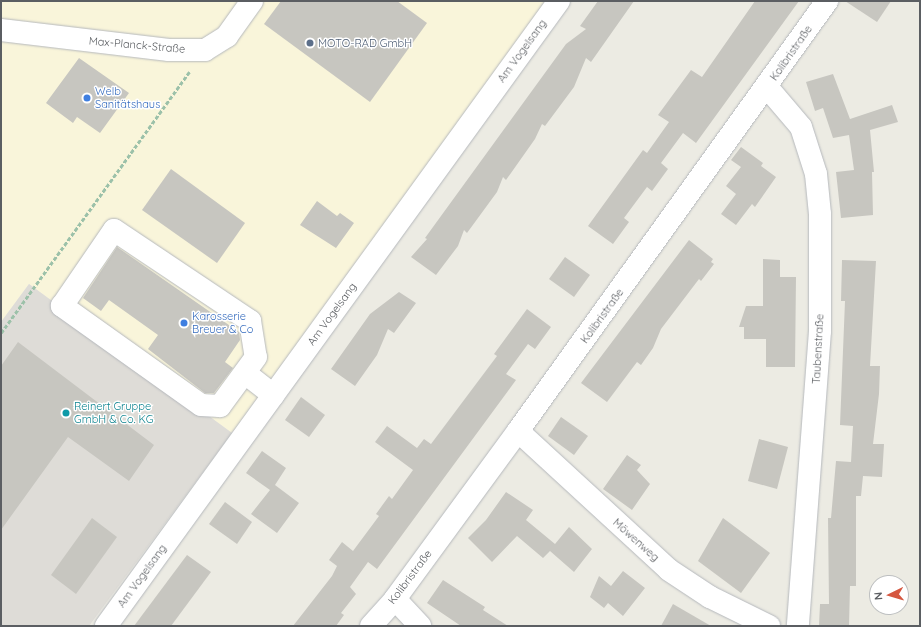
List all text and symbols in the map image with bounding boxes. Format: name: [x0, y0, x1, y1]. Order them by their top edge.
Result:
street label: Am Vogelsang: [495, 17, 549, 85]
street label: Kolibristraße: [767, 23, 815, 83]
street label: Max-Planck-Straße: [88, 34, 186, 56]
place label: MOTO-RAD GmbH: [318, 36, 412, 50]
marker: MOTO-RAD GmbH: [305, 38, 315, 48]
place label: Welb Sanitätshaus: [95, 85, 160, 111]
marker: Welb Sanitätshaus: [82, 93, 92, 103]
street label: Am Vogelsang: [305, 280, 359, 348]
street label: Kolibristraße: [578, 286, 626, 346]
place label: Karosserie Breuer & Co: [192, 310, 253, 336]
street label: Taubenstraße: [810, 314, 826, 384]
marker: Karosserie Breuer & Co: [179, 318, 189, 328]
place label: Reinert Gruppe GmbH & Co. KG: [74, 400, 153, 426]
marker: Reinert Gruppe GmbH & Co. KG: [61, 408, 71, 418]
street label: Möwenweg: [610, 516, 662, 564]
street label: Am Vogelsang: [115, 542, 169, 610]
street label: Kolibristraße: [385, 547, 435, 607]
north arrow: [869, 575, 909, 615]
text: N: [871, 591, 885, 601]

